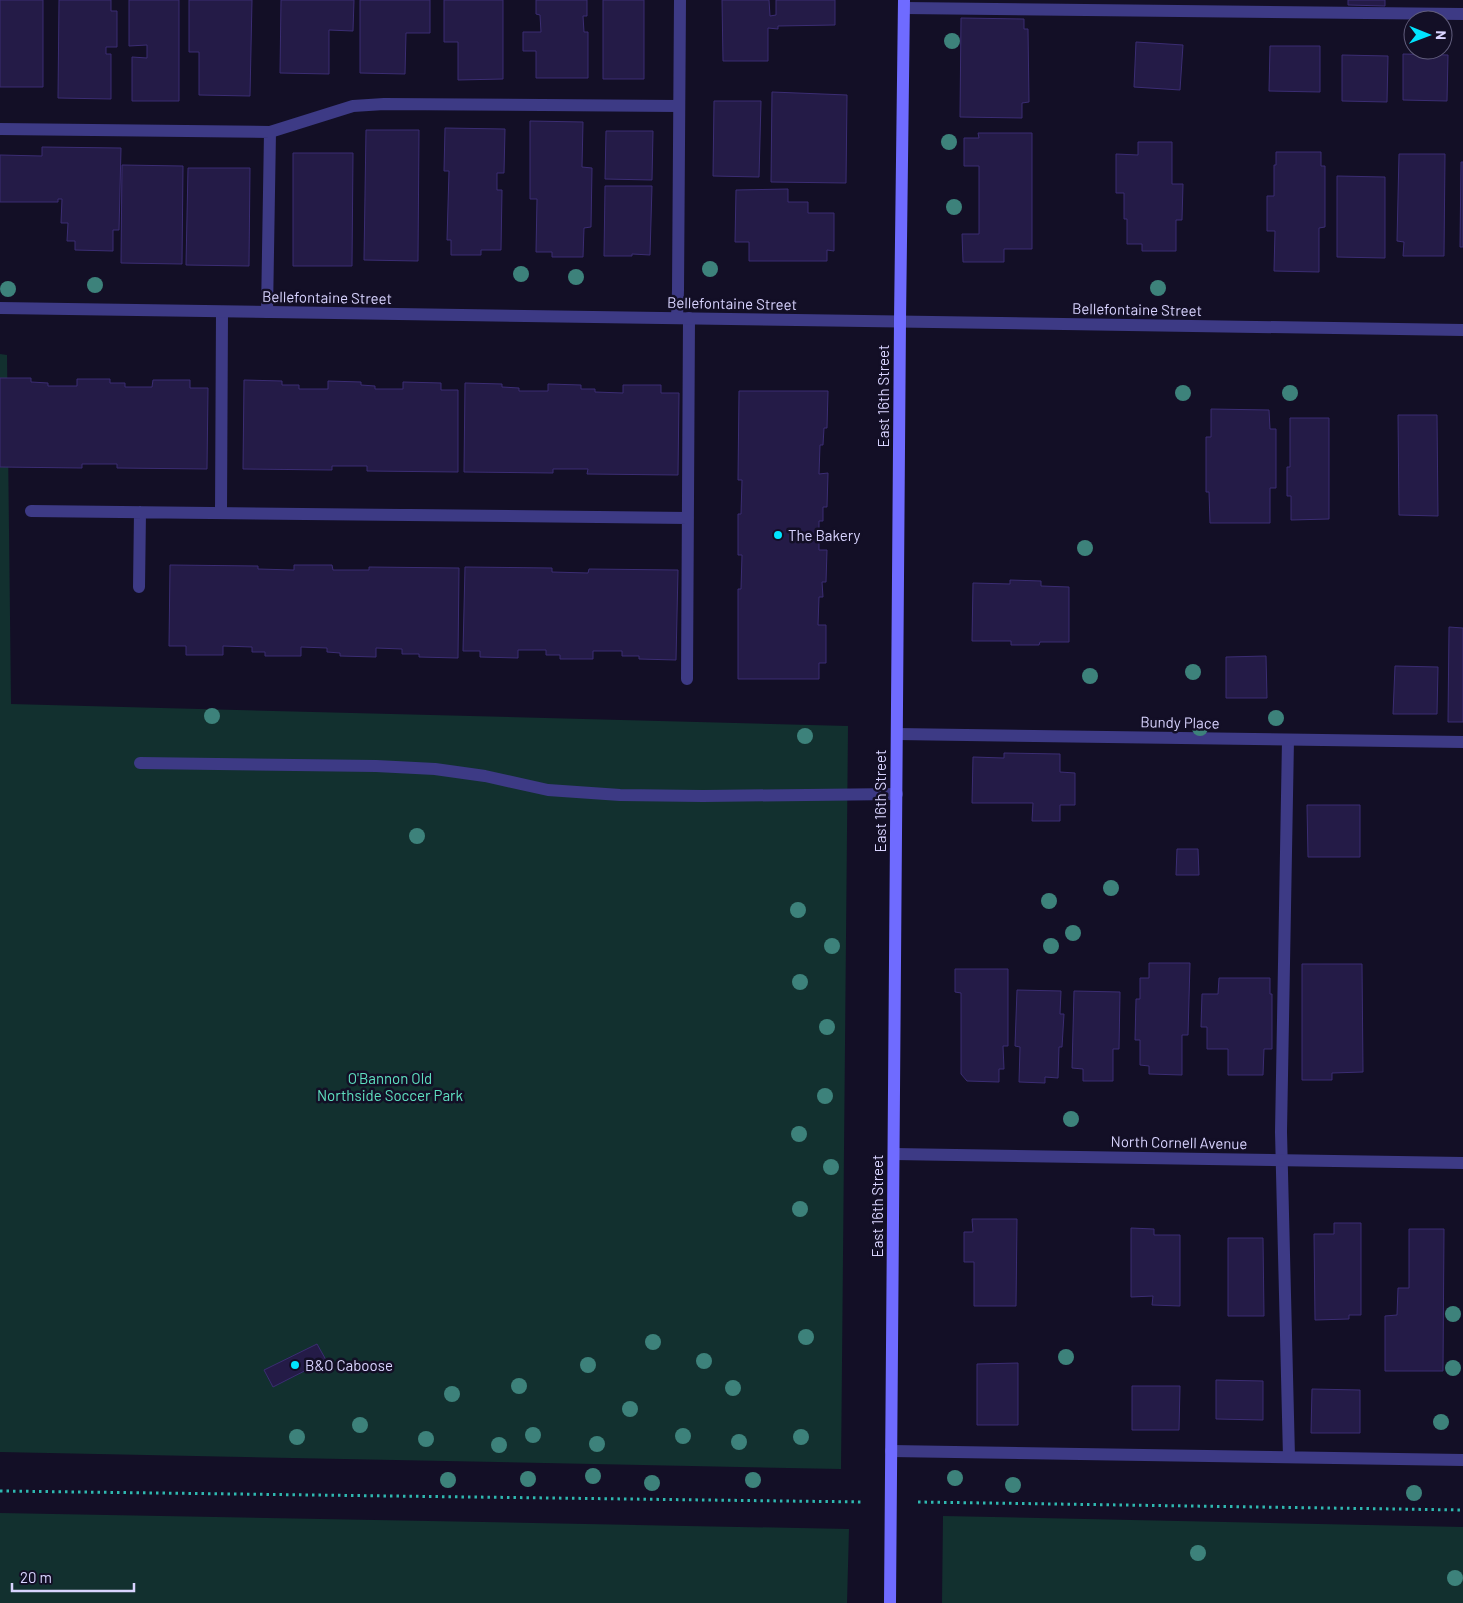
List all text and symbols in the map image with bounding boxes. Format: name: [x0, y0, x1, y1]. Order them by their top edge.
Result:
north arrow: [1403, 10, 1453, 60]
text: N: [1433, 30, 1450, 40]
street label: Bellefontaine Street: [262, 287, 392, 307]
street label: Bellefontaine Street: [667, 293, 797, 313]
street label: Bellefontaine Street: [1072, 299, 1202, 319]
street label: East 16th Street: [874, 345, 892, 447]
place label: The Bakery: [788, 526, 861, 544]
marker: The Bakery: [772, 529, 784, 541]
street label: Bundy Place: [1140, 712, 1220, 732]
street label: East 16th Street: [871, 750, 889, 852]
park label: O'Bannon Old Northside Soccer Park: [317, 1069, 464, 1104]
street label: North Cornell Avenue: [1110, 1132, 1248, 1152]
street label: East 16th Street: [868, 1155, 886, 1257]
place label: B&O Caboose: [305, 1356, 393, 1374]
marker: B&O Caboose: [289, 1359, 301, 1371]
scale bar: [12, 1560, 135, 1592]
text: 20 m: [20, 1568, 52, 1586]

